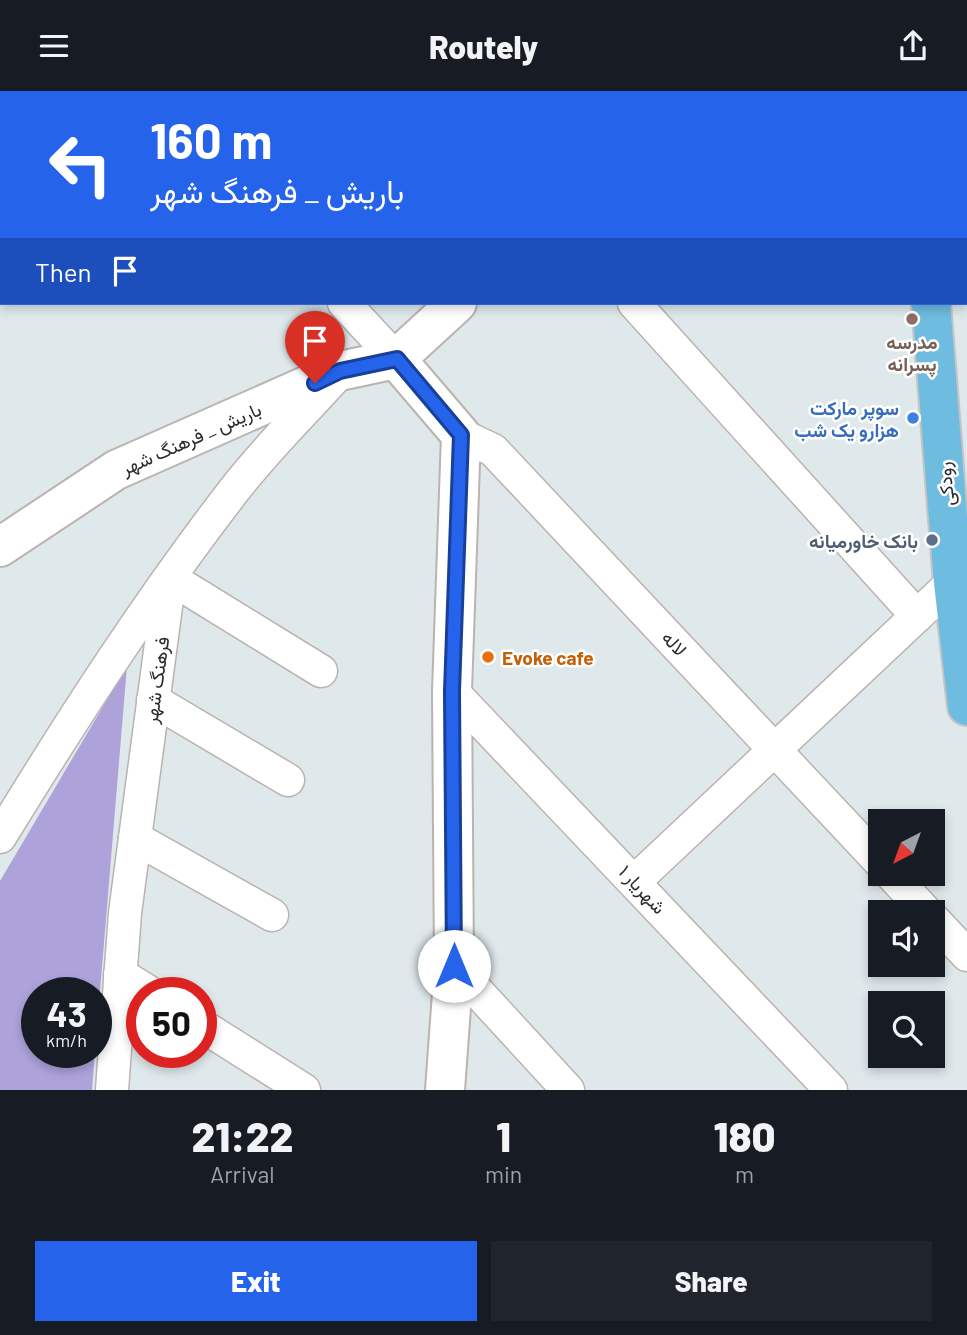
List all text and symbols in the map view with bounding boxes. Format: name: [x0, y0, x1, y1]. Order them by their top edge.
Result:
icon: menu: [35, 27, 73, 65]
text: Routely: [429, 27, 538, 65]
icon: share: [894, 27, 932, 65]
text: 160 m: [150, 110, 272, 169]
icon: left: [35, 119, 126, 210]
text: باریش _ فرهنگ شهر: [150, 171, 404, 209]
icon: arrive: [106, 252, 144, 290]
text: Then: [35, 256, 92, 287]
pin: [285, 311, 345, 383]
marker: مدرسه پسرانه: [904, 311, 920, 327]
icon: arrive: [296, 322, 334, 360]
place label: مدرسه پسرانه: [886, 330, 938, 378]
place label: سوپر مارکت هزارو یک شب: [794, 396, 899, 443]
street label: باریش _ فرهنگ شهر: [116, 397, 265, 481]
marker: سوپر مارکت هزارو یک شب: [905, 410, 921, 426]
street label: رودکى: [932, 461, 959, 507]
place label: بانک خاورمیانه: [809, 529, 918, 554]
marker: بانک خاورمیانه: [924, 532, 940, 548]
street label: لاله: [658, 626, 692, 660]
street label: فرهنگ شهر: [138, 635, 174, 726]
place label: Evoke cafe: [502, 646, 594, 669]
marker: Evoke cafe: [480, 649, 496, 665]
north arrow: [868, 809, 945, 885]
map controls: [868, 809, 945, 1068]
street label: شهریار ۱: [614, 860, 671, 919]
button: sound: [868, 900, 945, 977]
position arrow: [417, 929, 491, 1003]
speed limit sign: 50: [126, 977, 217, 1068]
button: search: [868, 991, 945, 1068]
text: 43: [46, 992, 87, 1034]
text: km/h: [46, 1029, 87, 1051]
text: 21:22: [191, 1110, 293, 1160]
text: 1: [496, 1110, 511, 1160]
text: 180: [714, 1110, 776, 1160]
text: Arrival: [210, 1160, 275, 1188]
text: min: [485, 1160, 522, 1188]
text: m: [735, 1160, 754, 1188]
button: Exit: [35, 1241, 477, 1321]
button: Share: [491, 1241, 932, 1321]

